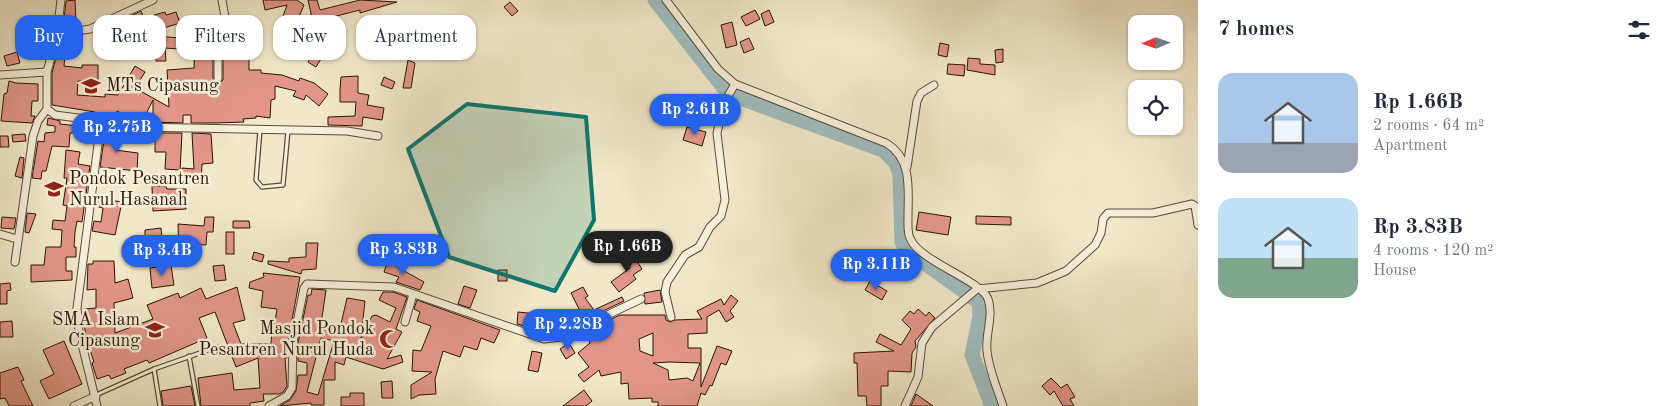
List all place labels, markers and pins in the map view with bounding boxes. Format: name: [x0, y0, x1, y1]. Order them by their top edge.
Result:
school or university icon: MTs Cipasung: [80, 75, 102, 97]
place label: MTs Cipasung: [106, 77, 219, 95]
pin: Rp 2.61B: [643, 94, 747, 136]
pin: Rp 2.75B: [65, 112, 169, 154]
place label: Pondok Pesantren Nurul Hasanah: [69, 170, 210, 209]
school or university icon: Pondok Pesantren Nurul Hasanah: [43, 178, 65, 200]
pin: Rp 1.66B: [575, 230, 679, 273]
pin: Rp 3.4B: [116, 234, 208, 277]
pin: Rp 3.83B: [351, 234, 455, 276]
pin: Rp 3.11B: [824, 248, 928, 291]
pin: Rp 2.28B: [516, 308, 620, 351]
place label: SMA Islam Cipasung: [52, 311, 140, 350]
school or university icon: SMA Islam Cipasung: [144, 319, 166, 341]
place label: Masjid Pondok Pesantren Nurul Huda: [199, 320, 374, 359]
mosque icon: Masjid Pondok Pesantren Nurul Huda: [378, 328, 400, 350]

